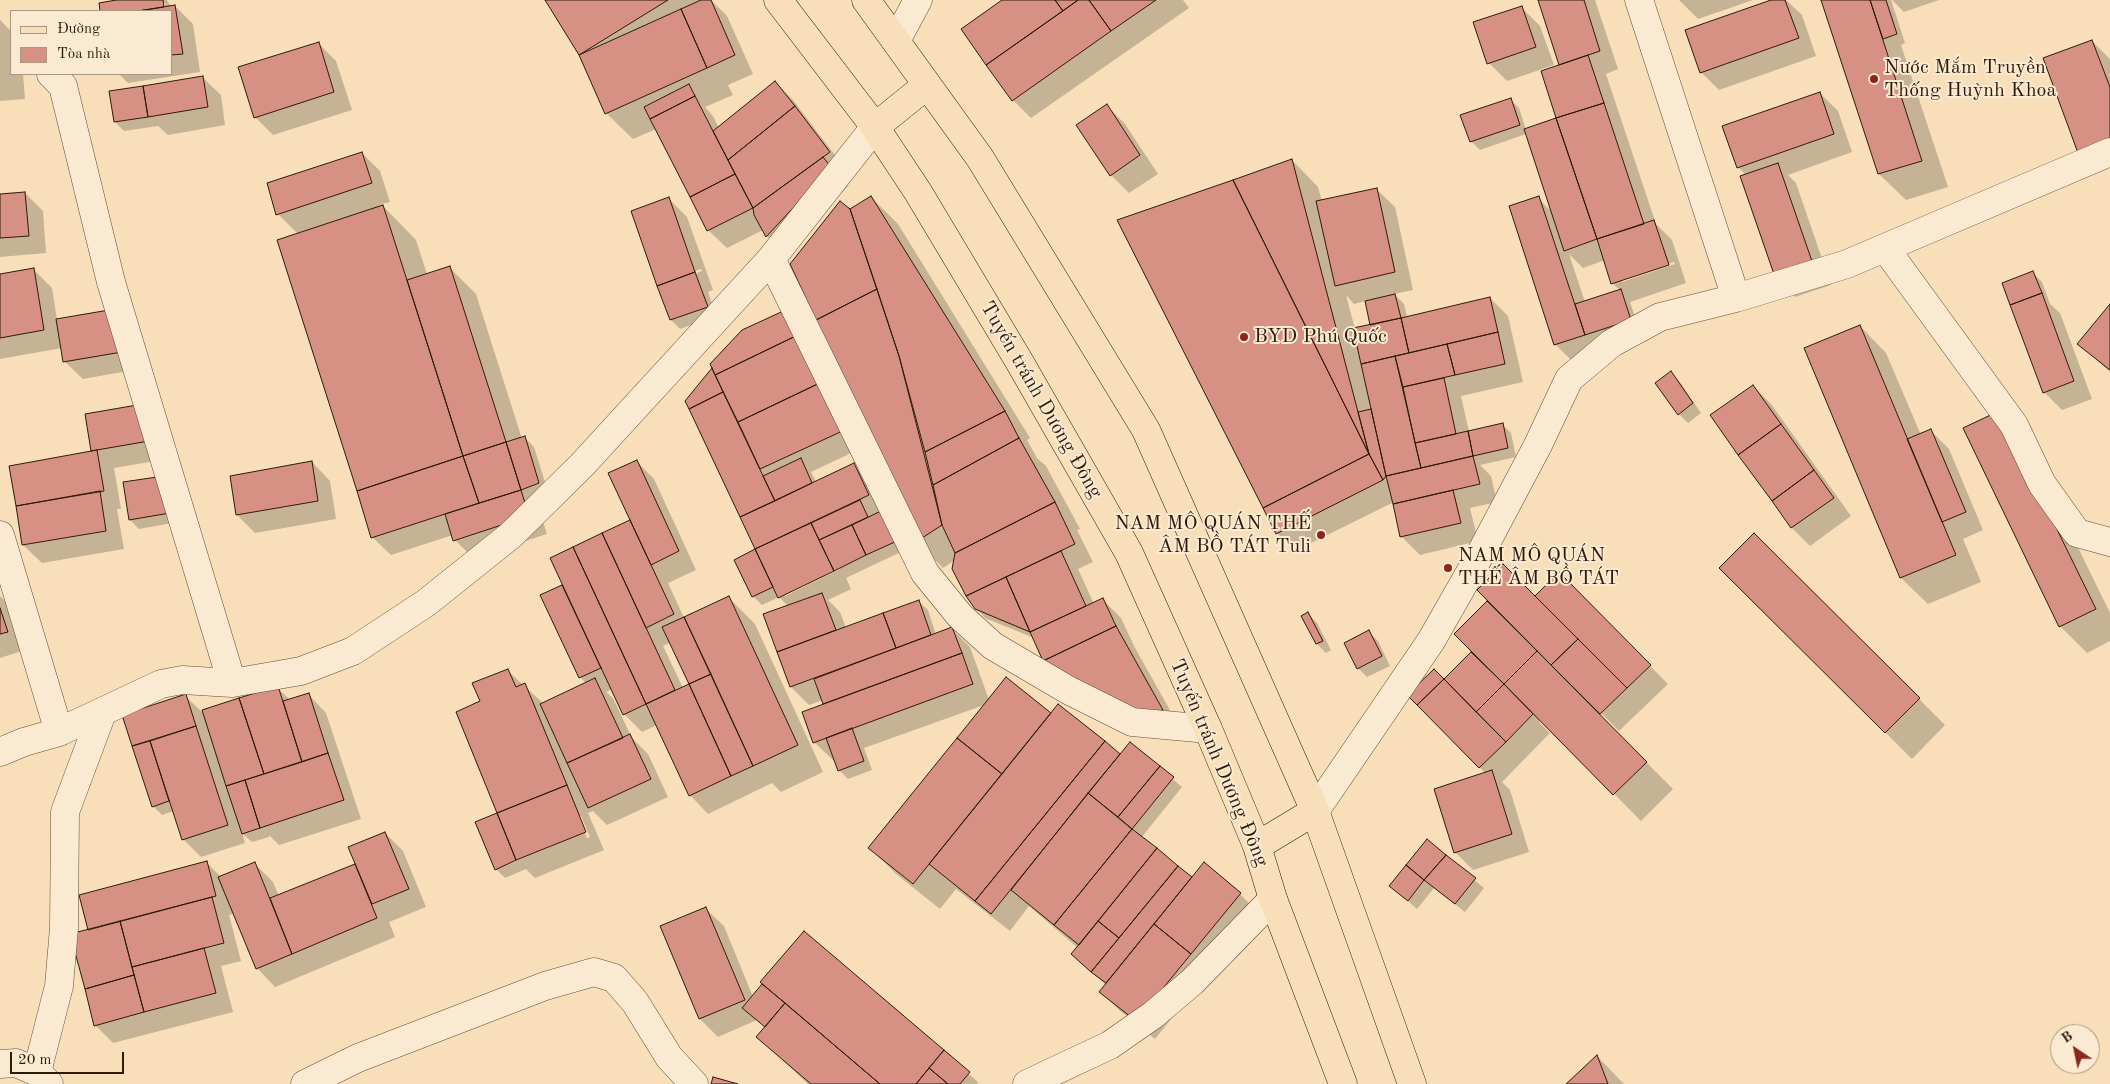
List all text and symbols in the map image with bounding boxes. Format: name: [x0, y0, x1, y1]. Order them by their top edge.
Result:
legend: [10, 10, 172, 75]
text: Đường: [57, 22, 100, 37]
text: Tòa nhà: [57, 47, 110, 62]
place label: Nước Mắm Truyền Thống Huỳnh Khoa: [1884, 56, 2056, 103]
marker: Nước Mắm Truyền Thống Huỳnh Khoa: [1868, 73, 1880, 85]
street label: Tuyến tránh Dương Đông: [975, 297, 1107, 503]
place label: BYD Phú Quốc: [1254, 325, 1387, 349]
marker: BYD Phú Quốc: [1238, 331, 1250, 343]
place label: NAM MÔ QUÁN THẾ ÂM BỒ TÁT Tuli: [1114, 512, 1311, 559]
marker: NAM MÔ QUÁN THẾ ÂM BỒ TÁT Tuli: [1315, 529, 1327, 541]
place label: NAM MÔ QUÁN THẾ ÂM BỒ TÁT: [1458, 544, 1619, 591]
marker: NAM MÔ QUÁN THẾ ÂM BỒ TÁT: [1442, 562, 1454, 574]
street label: Tuyến tránh Dương Đông: [1164, 655, 1274, 871]
north arrow: [2050, 1024, 2100, 1074]
text: B: [2059, 1029, 2075, 1046]
scale bar: [12, 1042, 126, 1074]
text: 20 m: [18, 1053, 52, 1068]

